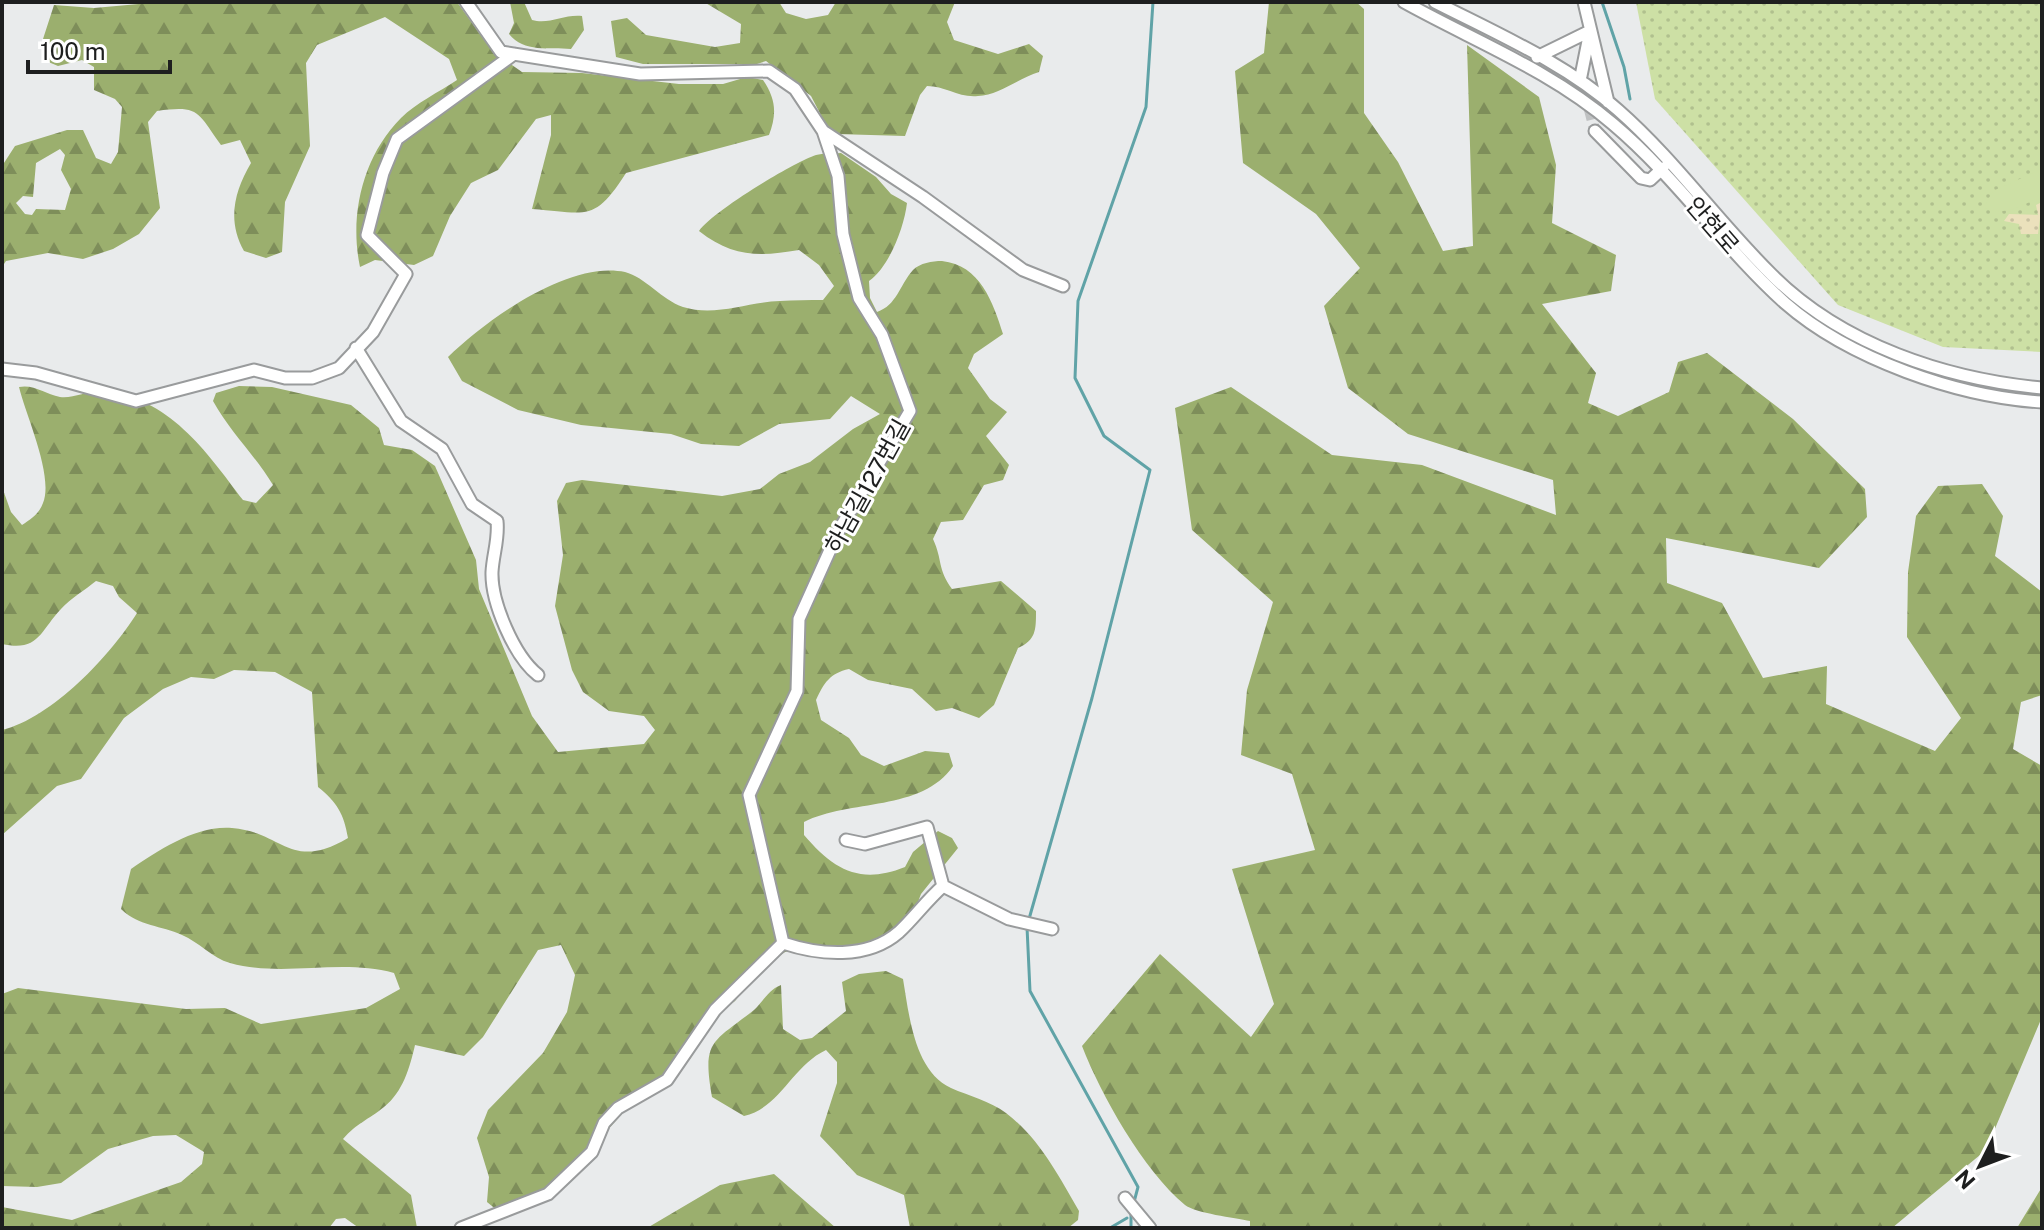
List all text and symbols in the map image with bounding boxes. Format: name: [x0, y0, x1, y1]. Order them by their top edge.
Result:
scale bar: [28, 24, 170, 74]
text: 100 m: [40, 37, 106, 65]
street label: 안현로: [1681, 191, 1745, 259]
street label: 하남길127번길: [819, 414, 915, 558]
north arrow: [1940, 1126, 2020, 1206]
text: N: [1950, 1164, 1981, 1194]

